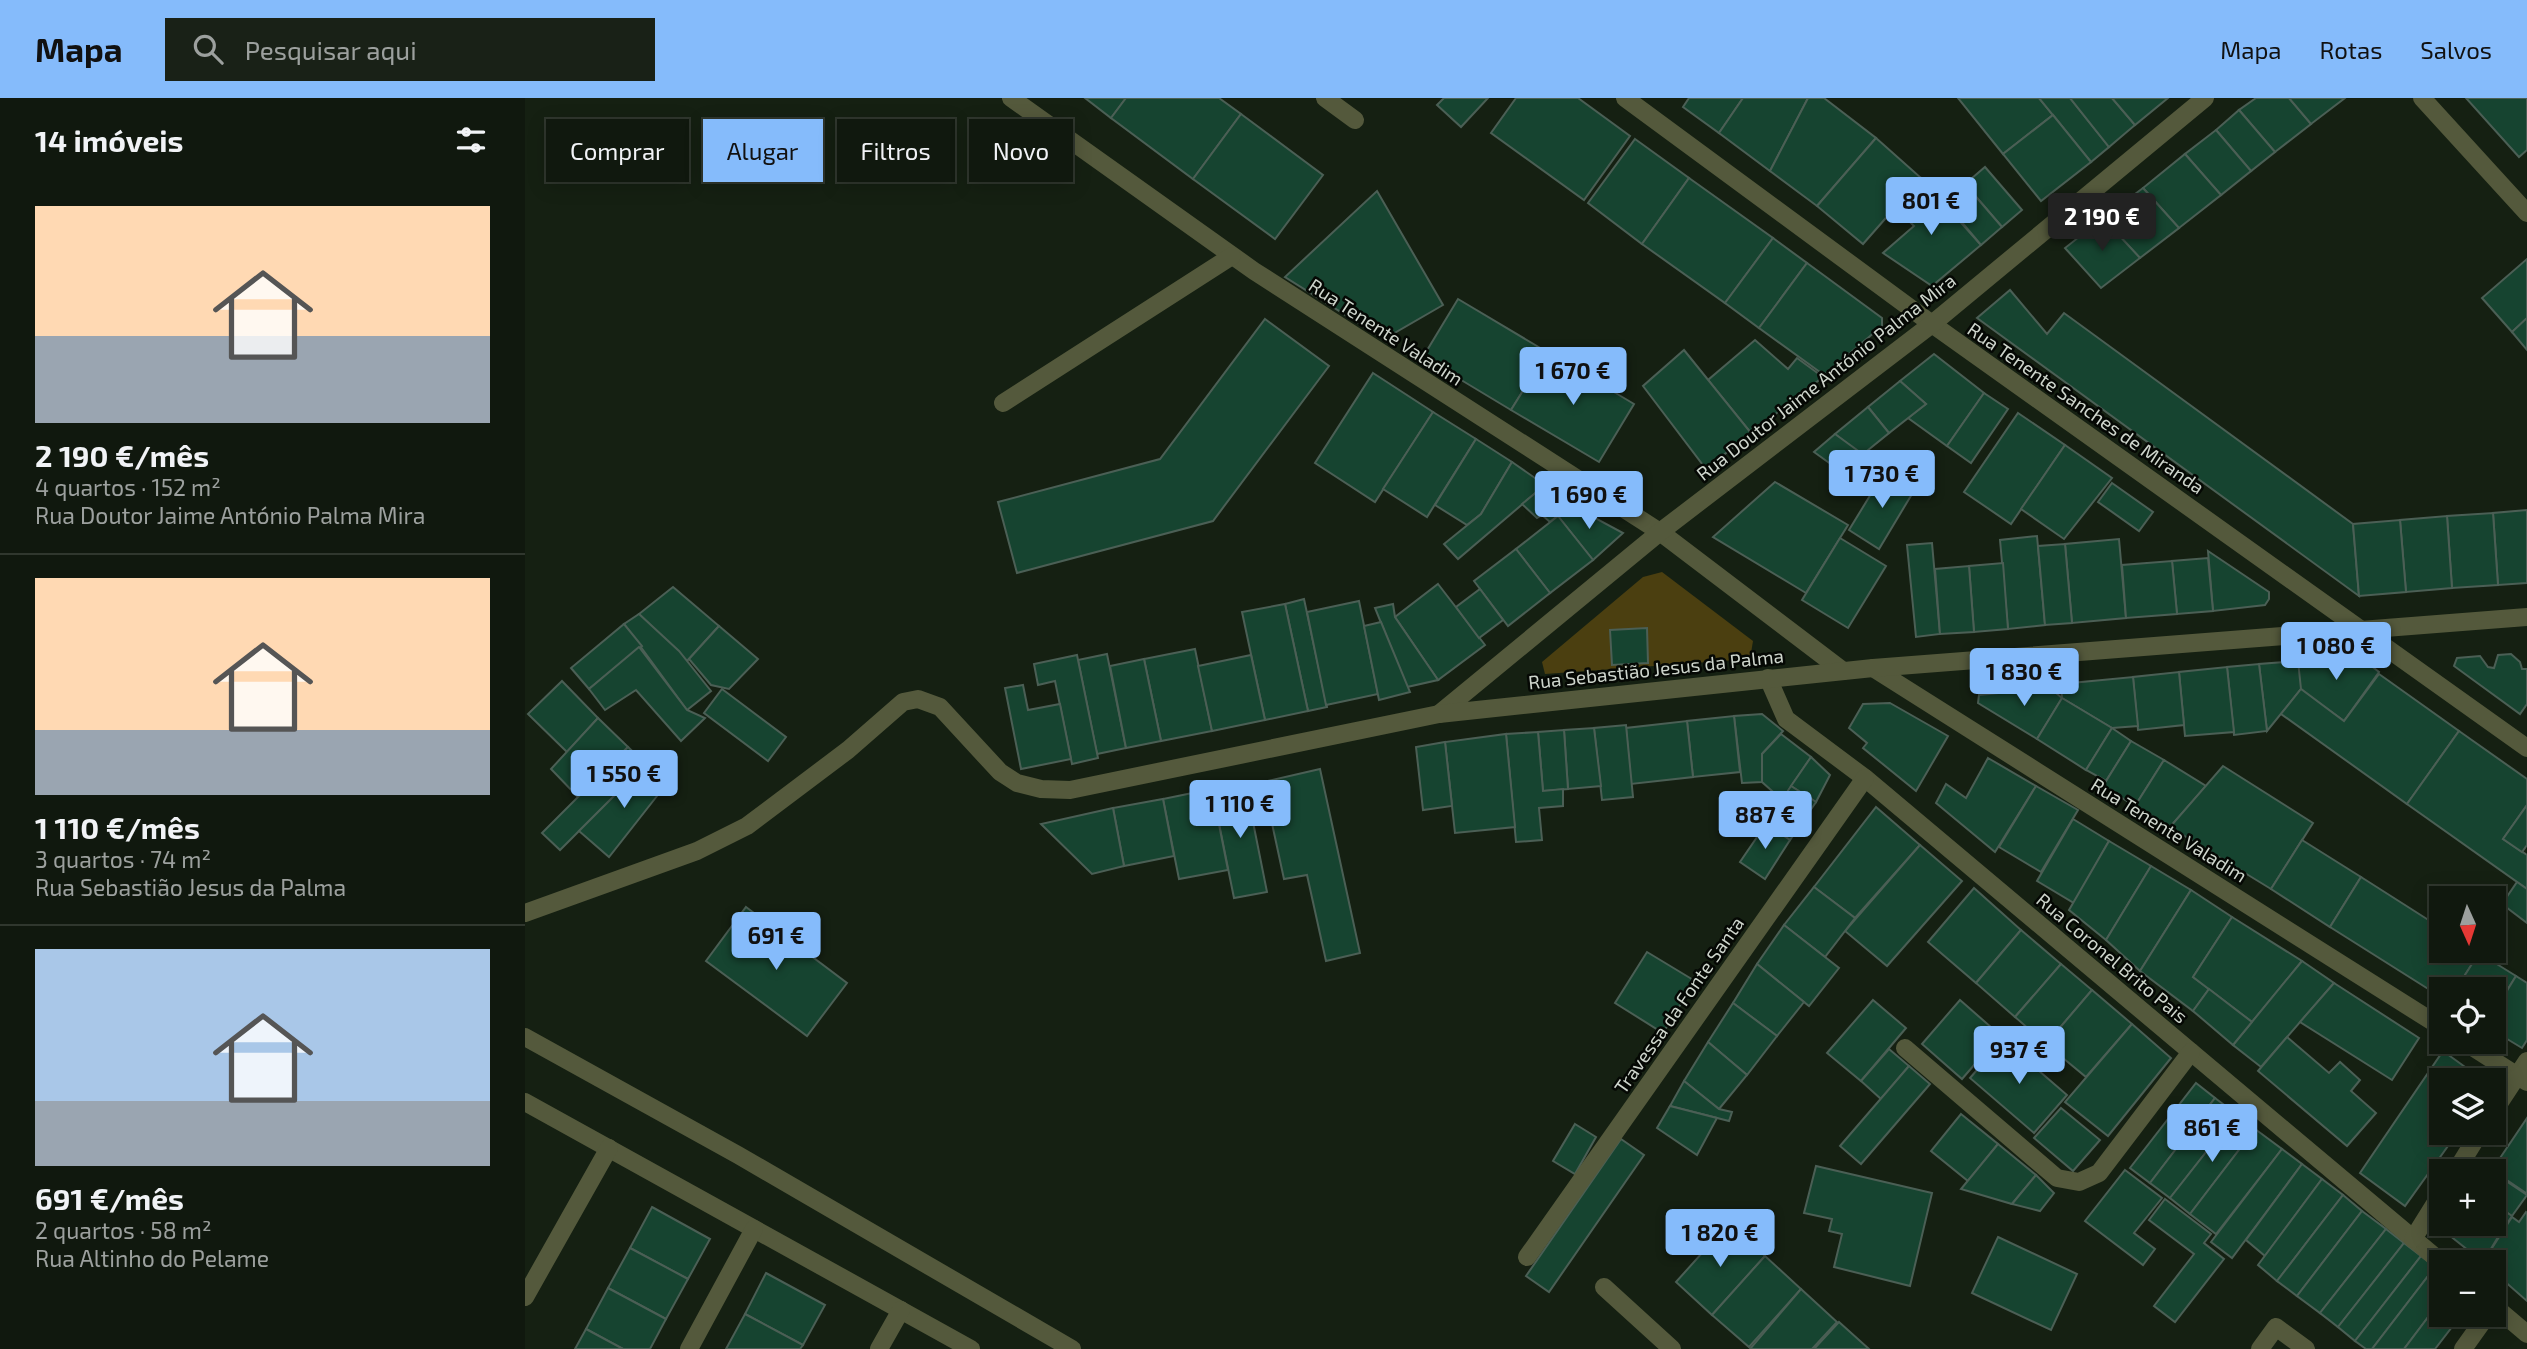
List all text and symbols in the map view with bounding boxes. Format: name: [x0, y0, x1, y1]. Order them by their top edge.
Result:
search box: [165, 18, 655, 81]
text: Mapa: [35, 29, 123, 69]
icon: search: [189, 30, 227, 68]
text: Pesquisar aqui: [245, 34, 417, 65]
text: Mapa: [2220, 35, 2282, 64]
text: Rotas: [2320, 35, 2382, 64]
text: Salvos: [2420, 35, 2492, 64]
chip: Comprar: [546, 119, 689, 182]
chip: Alugar: [703, 119, 823, 182]
chip: Filtros: [837, 119, 955, 182]
chip: Novo: [969, 119, 1073, 182]
icon: filters: [452, 121, 490, 159]
text: 14 imóveis: [35, 122, 184, 158]
pin: 801 €: [1882, 178, 1980, 237]
text: 801 €: [1902, 186, 1960, 214]
pin: 2 190 €: [2037, 194, 2167, 253]
text: 2 190 €: [2064, 202, 2140, 230]
icon: home: [200, 252, 326, 378]
street label: Rua Doutor Jaime António Palma Mira: [1692, 268, 1960, 485]
street label: Rua Tenente Valadim: [1305, 273, 1468, 390]
street label: Rua Tenente Sanches de Miranda: [1964, 317, 2209, 498]
pin: 1 670 €: [1508, 348, 1638, 407]
text: 1 670 €: [1536, 356, 1610, 384]
text: 2 190 €/mês: [35, 437, 209, 473]
pin: 1 730 €: [1817, 450, 1947, 510]
text: 1 730 €: [1845, 459, 1919, 487]
pin: 1 690 €: [1524, 472, 1654, 531]
text: 4 quartos · 152 m²: [35, 473, 221, 501]
text: 1 690 €: [1551, 480, 1627, 508]
text: Rua Doutor Jaime António Palma Mira: [35, 501, 425, 529]
pin: 1 080 €: [2271, 622, 2401, 682]
icon: home: [200, 624, 326, 750]
text: 1 080 €: [2297, 631, 2375, 659]
street label: Rua Sebastião Jesus da Palma: [1527, 644, 1785, 693]
pin: 1 830 €: [1959, 648, 2089, 708]
text: 1 830 €: [1986, 657, 2062, 685]
pin: 1 550 €: [559, 750, 689, 810]
text: 1 550 €: [587, 759, 661, 787]
street label: Rua Tenente Valadim: [2087, 772, 2251, 887]
pin: 1 110 €: [1175, 780, 1305, 840]
text: 1 110 €: [1205, 789, 1275, 817]
pin: 887 €: [1716, 792, 1814, 851]
text: 887 €: [1735, 800, 1795, 828]
text: 1 110 €/mês: [35, 809, 200, 845]
text: 3 quartos · 74 m²: [35, 845, 211, 873]
text: Rua Sebastião Jesus da Palma: [35, 873, 346, 901]
north arrow: [2429, 886, 2506, 962]
map controls: [2429, 886, 2506, 1327]
street label: Rua Coronel Brito Pais: [2032, 888, 2192, 1027]
pin: 691 €: [727, 912, 825, 972]
street label: Travessa da Fonte Santa: [1609, 912, 1748, 1097]
text: 691 €: [748, 921, 804, 949]
button: locate: [2429, 977, 2506, 1054]
icon: home: [200, 995, 326, 1121]
pin: 937 €: [1970, 1026, 2068, 1086]
text: 937 €: [1990, 1035, 2048, 1063]
button: layers: [2429, 1068, 2506, 1145]
pin: 861 €: [2163, 1104, 2261, 1164]
text: 861 €: [2183, 1113, 2241, 1141]
button: +: [2429, 1159, 2506, 1236]
text: 691 €/mês: [35, 1180, 184, 1216]
pin: 1 820 €: [1655, 1210, 1785, 1269]
text: 2 quartos · 58 m²: [35, 1216, 211, 1244]
text: 1 820 €: [1682, 1218, 1758, 1246]
text: Rua Altinho do Pelame: [35, 1244, 269, 1272]
button: −: [2429, 1250, 2506, 1327]

